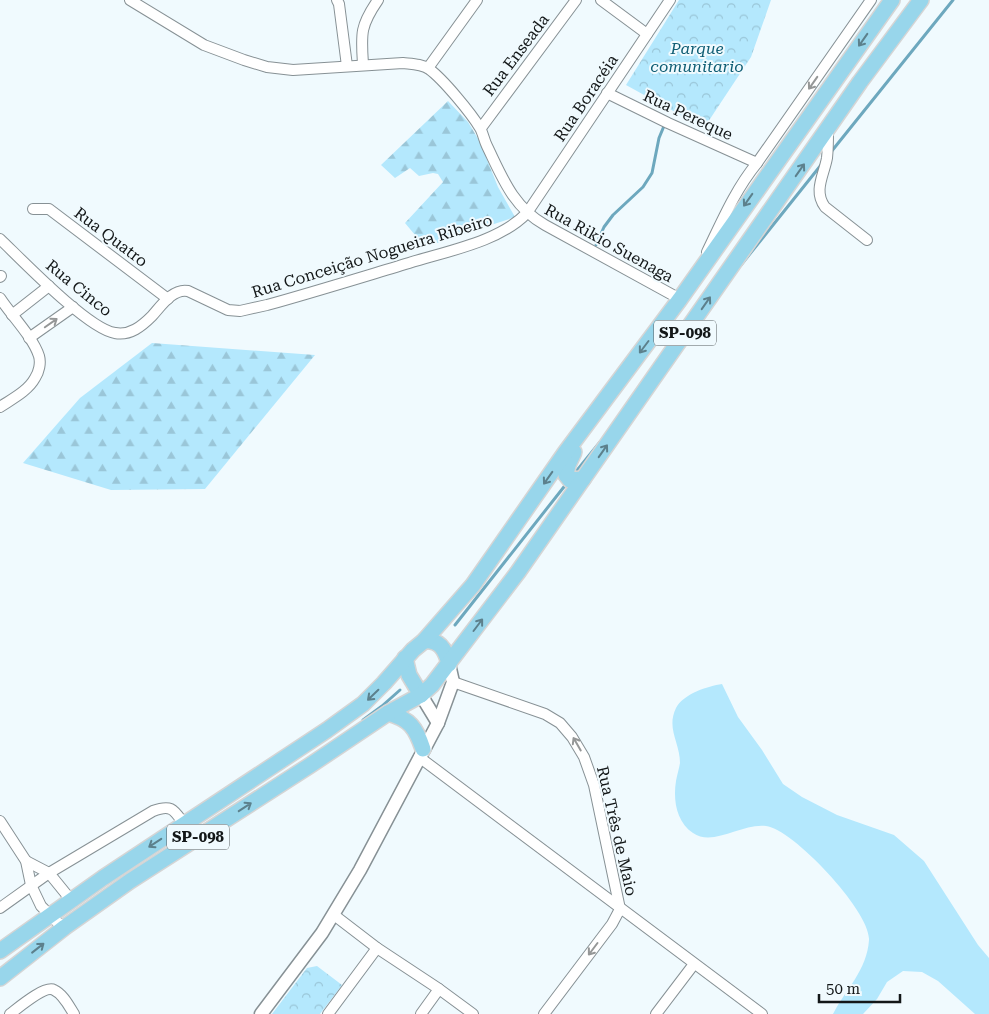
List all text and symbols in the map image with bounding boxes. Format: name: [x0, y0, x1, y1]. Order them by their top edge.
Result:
street label: Rua Enseada: [479, 10, 553, 100]
one-way arrow: [858, 33, 868, 47]
park label: Parque comunitario: [650, 39, 744, 76]
street label: Rua Boracéia: [550, 51, 622, 145]
one-way arrow: [808, 76, 818, 90]
street label: Rua Pereque: [640, 86, 736, 144]
one-way arrow: [795, 163, 805, 177]
one-way arrow: [743, 193, 753, 207]
street label: Rua Rikio Suenaga: [541, 200, 677, 286]
street label: Rua Quatro: [71, 203, 152, 271]
street label: Rua Conceição Nogueira Ribeiro: [249, 210, 495, 302]
street label: Rua Cinco: [42, 256, 116, 320]
one-way arrow: [701, 296, 711, 310]
one-way arrow: [44, 318, 58, 328]
road number: SP-098: [654, 320, 716, 346]
one-way arrow: [639, 340, 649, 354]
one-way arrow: [598, 444, 608, 458]
one-way arrow: [543, 471, 553, 485]
one-way arrow: [473, 618, 483, 632]
one-way arrow: [367, 688, 379, 700]
one-way arrow: [571, 738, 581, 752]
street label: Rua Três de Maio: [593, 764, 641, 898]
one-way arrow: [237, 802, 251, 812]
road number: SP-098: [167, 824, 229, 850]
one-way arrow: [149, 838, 163, 848]
one-way arrow: [31, 942, 44, 953]
one-way arrow: [587, 942, 598, 955]
scale bar: [819, 972, 900, 1004]
text: 50 m: [826, 980, 861, 998]

